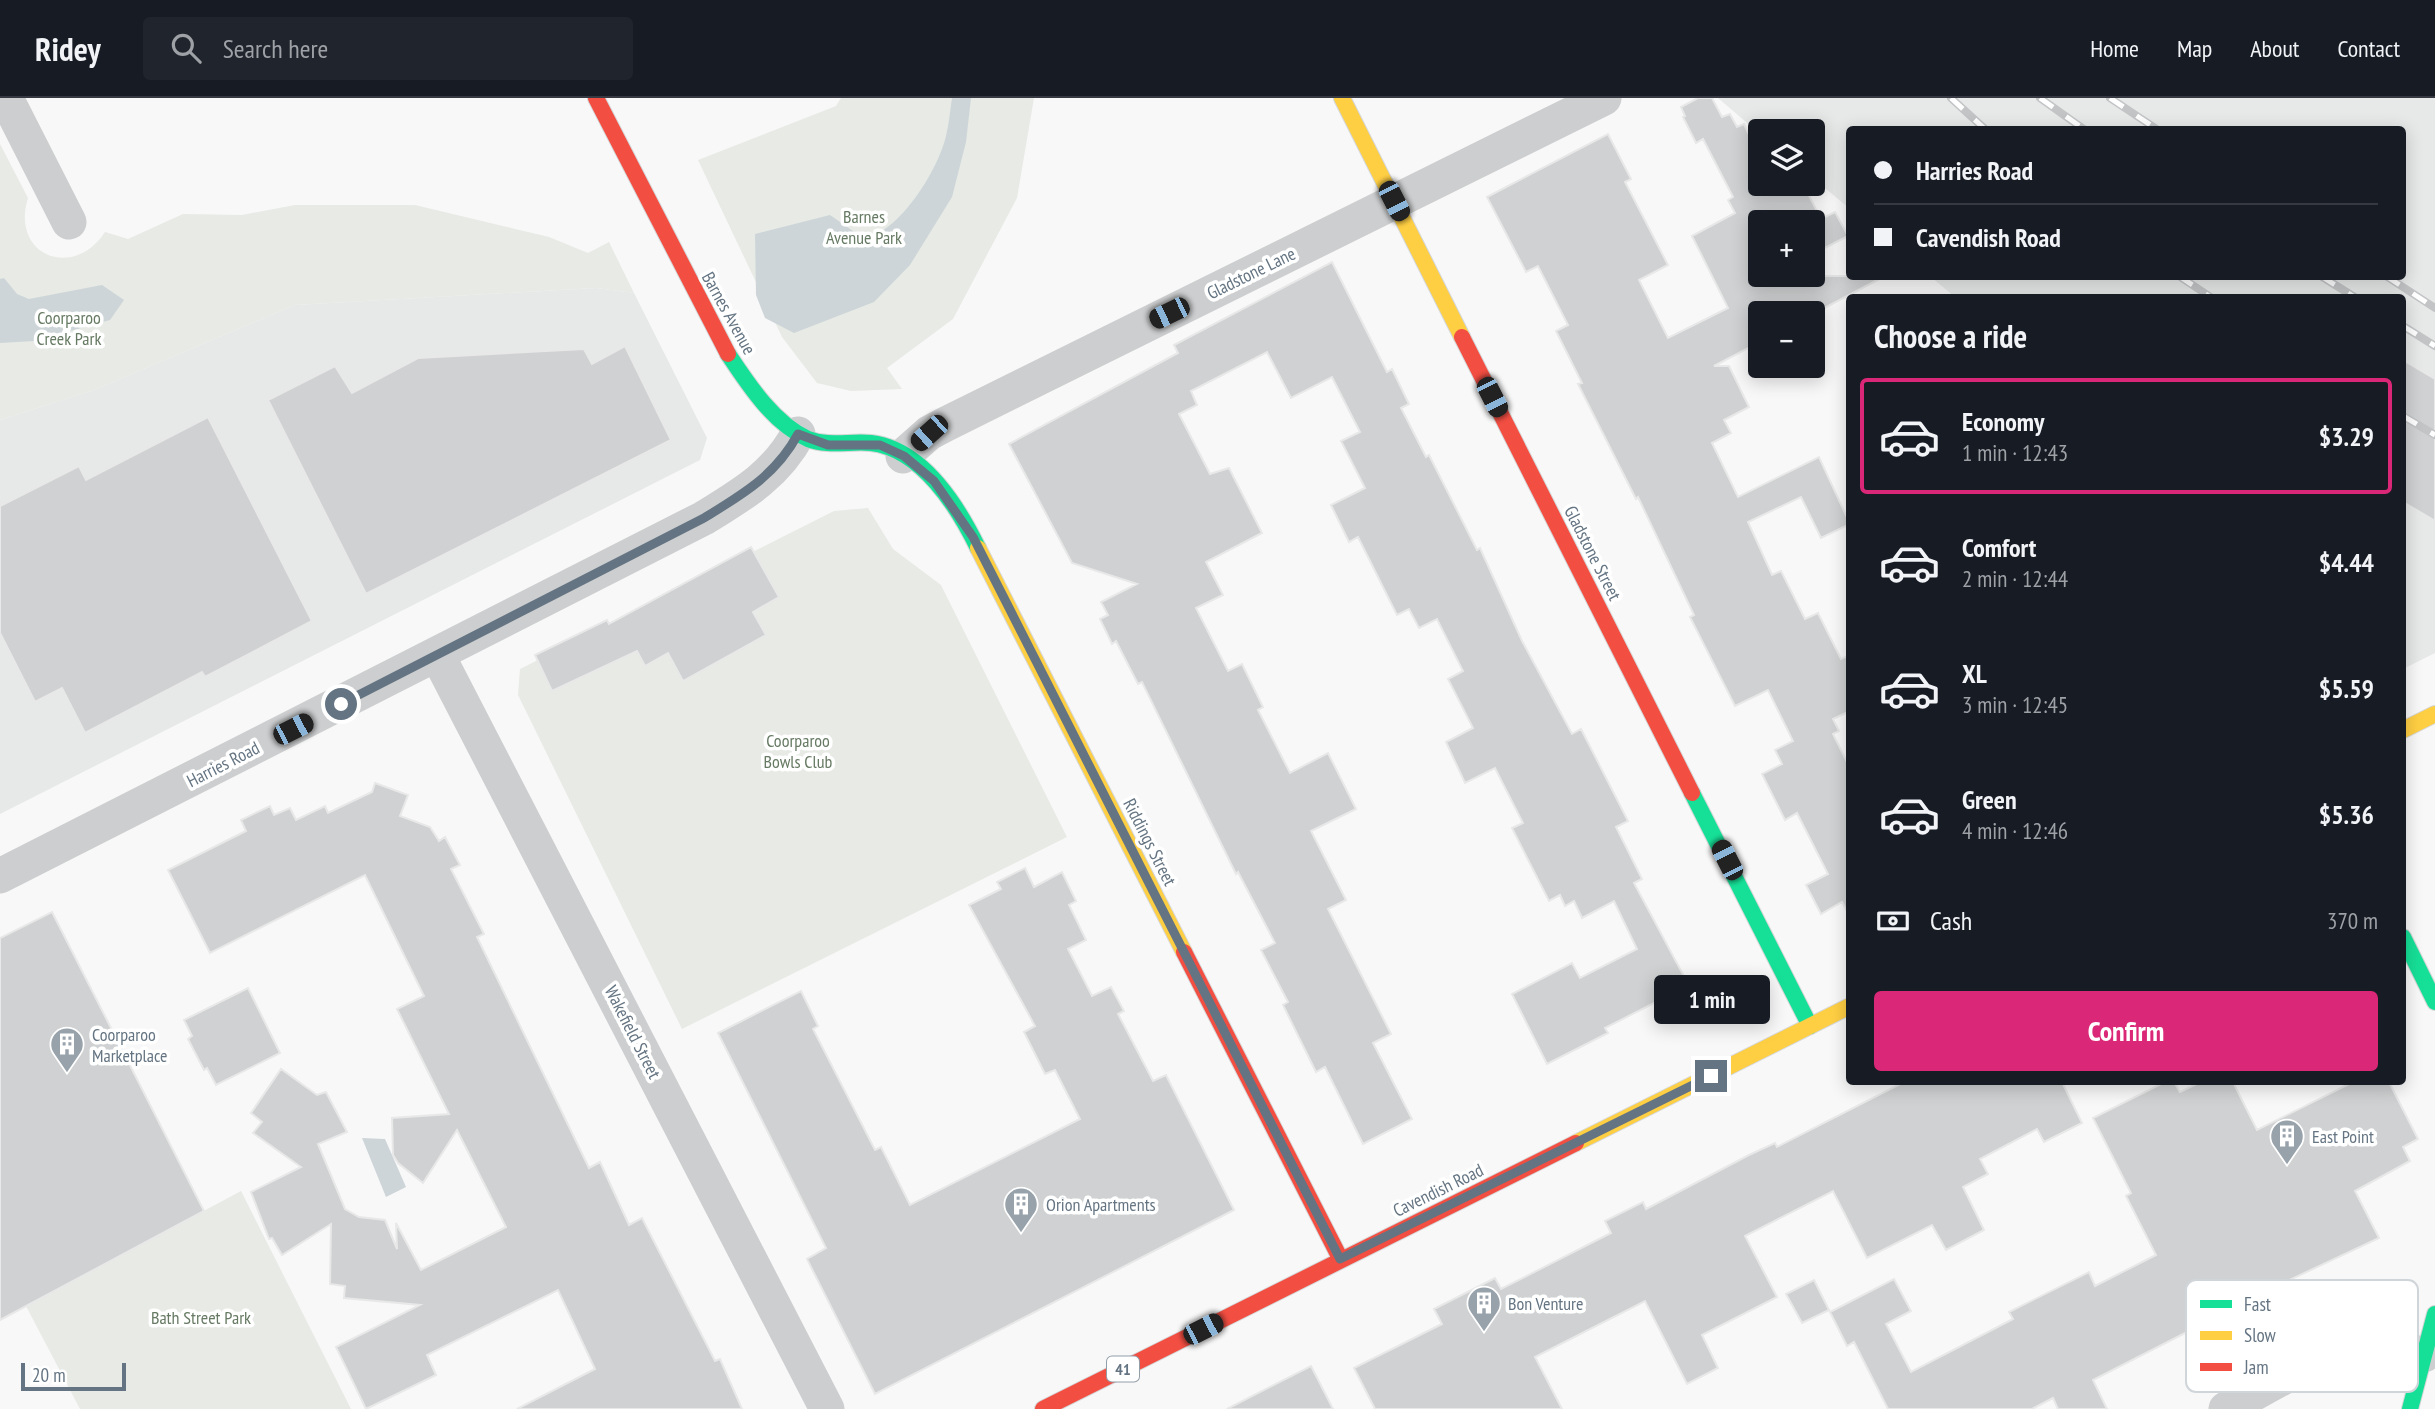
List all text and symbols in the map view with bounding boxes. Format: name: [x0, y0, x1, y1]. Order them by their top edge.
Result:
search box: [143, 17, 633, 80]
text: Ridey: [35, 27, 101, 70]
icon: search: [167, 29, 205, 67]
text: Search here: [223, 32, 328, 65]
text: Home: [2090, 33, 2139, 64]
text: Map: [2177, 33, 2212, 64]
text: About: [2250, 33, 2299, 64]
text: Contact: [2337, 33, 2400, 64]
map controls: [1748, 119, 1825, 378]
button: layers: [1748, 119, 1825, 196]
text: Harries Road: [1916, 154, 2033, 187]
car: [1376, 178, 1413, 224]
park label: Barnes Avenue Park: [826, 205, 902, 249]
button: +: [1748, 210, 1825, 287]
text: Cavendish Road: [1916, 221, 2061, 254]
street label: Gladstone Lane: [1203, 242, 1299, 304]
street label: Barnes Avenue: [697, 268, 761, 358]
car: [1146, 294, 1193, 332]
button: −: [1748, 301, 1825, 378]
park label: Coorparoo Creek Park: [37, 306, 101, 350]
text: Choose a ride: [1874, 315, 2027, 357]
car: [1474, 374, 1511, 420]
icon: car: [1878, 405, 1941, 468]
text: Economy: [1962, 405, 2044, 438]
car: [907, 411, 952, 455]
text: $3.29: [2319, 420, 2374, 453]
text: 1 min · 12:43: [1962, 438, 2068, 467]
street label: Gladstone Street: [1559, 502, 1627, 604]
icon: car: [1878, 531, 1941, 594]
text: Comfort: [1962, 531, 2036, 564]
text: $4.44: [2319, 546, 2374, 579]
text: 2 min · 12:44: [1962, 564, 2068, 593]
icon: car: [1878, 657, 1941, 720]
text: XL: [1962, 657, 1987, 690]
text: $5.59: [2319, 672, 2374, 705]
route start: [325, 688, 357, 720]
text: 3 min · 12:45: [1962, 690, 2068, 719]
car: [270, 710, 317, 748]
park label: Coorparoo Bowls Club: [764, 729, 833, 773]
street label: Harries Road: [183, 736, 263, 792]
icon: car: [1878, 783, 1941, 846]
text: Green: [1962, 783, 2017, 816]
street label: Riddings Street: [1118, 795, 1182, 890]
text: $5.36: [2319, 798, 2374, 831]
text: 4 min · 12:46: [1962, 816, 2068, 845]
car: [1709, 837, 1746, 883]
icon: cash: [1874, 902, 1912, 940]
text: Cash: [1930, 904, 1972, 937]
text: 370 m: [2327, 906, 2378, 935]
callout: 1 min: [1653, 974, 1769, 1024]
street label: Wakefield Street: [600, 982, 666, 1082]
text: 1 min: [1689, 985, 1735, 1014]
button: Confirm: [1874, 991, 2378, 1071]
place label: Coorparoo Marketplace: [92, 1023, 168, 1067]
building icon: Coorparoo Marketplace: [48, 1025, 86, 1074]
route end: [1695, 1060, 1727, 1092]
building icon: East Point: [2268, 1117, 2306, 1166]
place label: East Point: [2312, 1125, 2374, 1148]
street label: Cavendish Road: [1389, 1158, 1487, 1222]
building icon: Orion Apartments: [1002, 1185, 1040, 1234]
place label: Orion Apartments: [1046, 1193, 1156, 1216]
legend: [2186, 1280, 2418, 1392]
building icon: Bon Venture: [1465, 1284, 1503, 1333]
place label: Bon Venture: [1508, 1292, 1583, 1315]
text: Fast: [2244, 1292, 2272, 1316]
park label: Bath Street Park: [151, 1306, 251, 1329]
car: [1180, 1310, 1227, 1348]
text: Slow: [2244, 1323, 2277, 1347]
text: Jam: [2243, 1355, 2269, 1379]
road number: 41: [1107, 1357, 1139, 1382]
scale bar: [21, 1360, 126, 1392]
text: 20 m: [32, 1363, 66, 1387]

